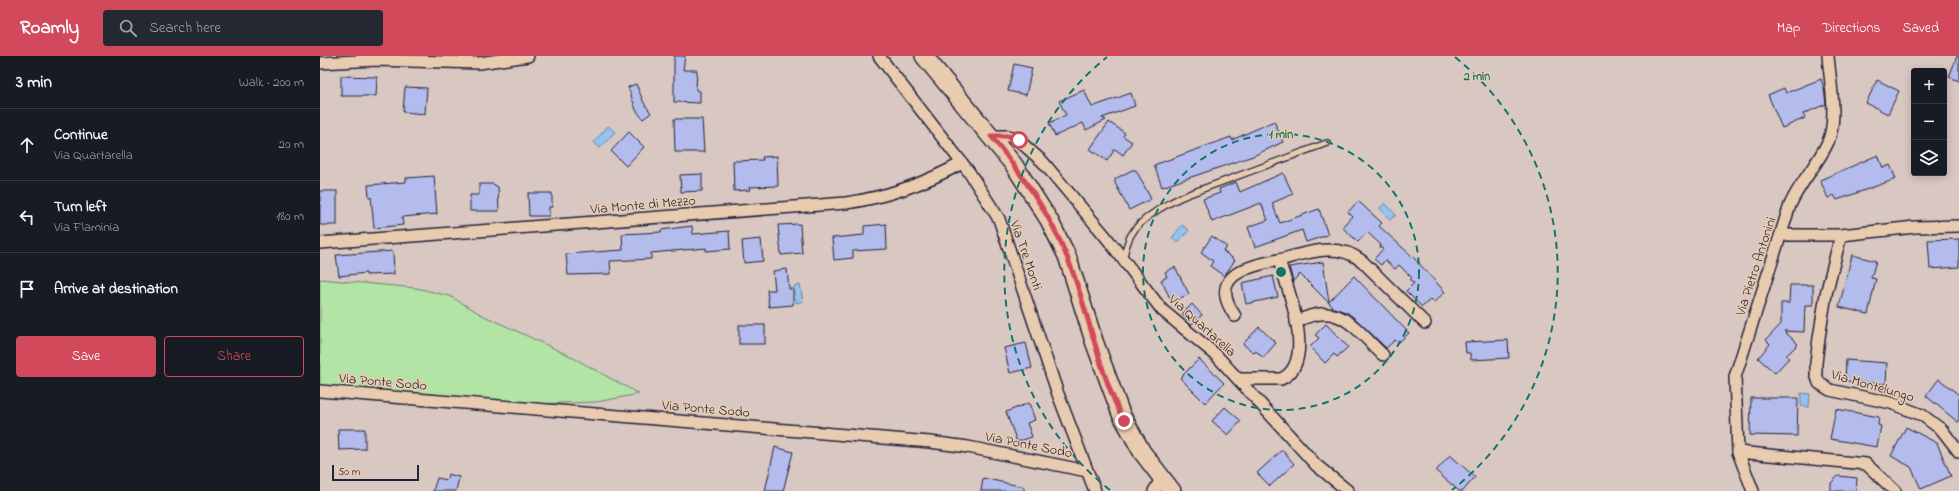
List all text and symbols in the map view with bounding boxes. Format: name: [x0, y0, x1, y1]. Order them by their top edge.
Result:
search box: [103, 10, 383, 46]
text: Roamly: [20, 15, 79, 42]
icon: search: [117, 17, 139, 39]
text: Search here: [149, 17, 221, 39]
text: Map: [1777, 18, 1800, 39]
text: Directions: [1822, 18, 1880, 39]
text: Saved: [1902, 18, 1939, 39]
text: 2 min: [1463, 68, 1490, 86]
map controls: [1911, 68, 1947, 176]
button: +: [1911, 68, 1947, 104]
text: 3 min: [16, 70, 52, 95]
text: Walk · 200 m: [239, 73, 304, 92]
button: −: [1911, 104, 1947, 140]
text: Continue: [54, 124, 108, 146]
text: 1 min: [1269, 126, 1293, 144]
route start: [1010, 131, 1028, 149]
icon: ahead: [16, 134, 38, 156]
text: 20 m: [279, 135, 304, 154]
button: layers: [1911, 140, 1947, 176]
text: Via Quartarella: [54, 146, 133, 165]
street label: Via Monte di Mezzo: [589, 190, 697, 221]
text: Turn left: [54, 196, 107, 218]
icon: left: [16, 206, 38, 228]
text: 180 m: [276, 207, 304, 226]
street label: Via Pietro Antonini: [1730, 214, 1782, 320]
street label: Via Tre Monti: [1003, 217, 1047, 293]
text: Via Flaminia: [54, 218, 119, 237]
centre of rings: [1274, 265, 1288, 279]
icon: arrive: [16, 278, 38, 300]
text: Arrive at destination: [54, 278, 178, 300]
street label: Via Quartarella: [1163, 289, 1241, 362]
button: Save: [16, 336, 156, 377]
button: Share: [164, 336, 304, 377]
street label: Via Montelungo: [1827, 364, 1916, 409]
street label: Via Ponte Sodo: [337, 368, 428, 397]
street label: Via Ponte Sodo: [660, 395, 751, 424]
route end: [1115, 412, 1133, 430]
street label: Via Ponte Sodo: [982, 427, 1074, 464]
scale bar: [332, 463, 419, 482]
text: 50 m: [338, 464, 360, 480]

